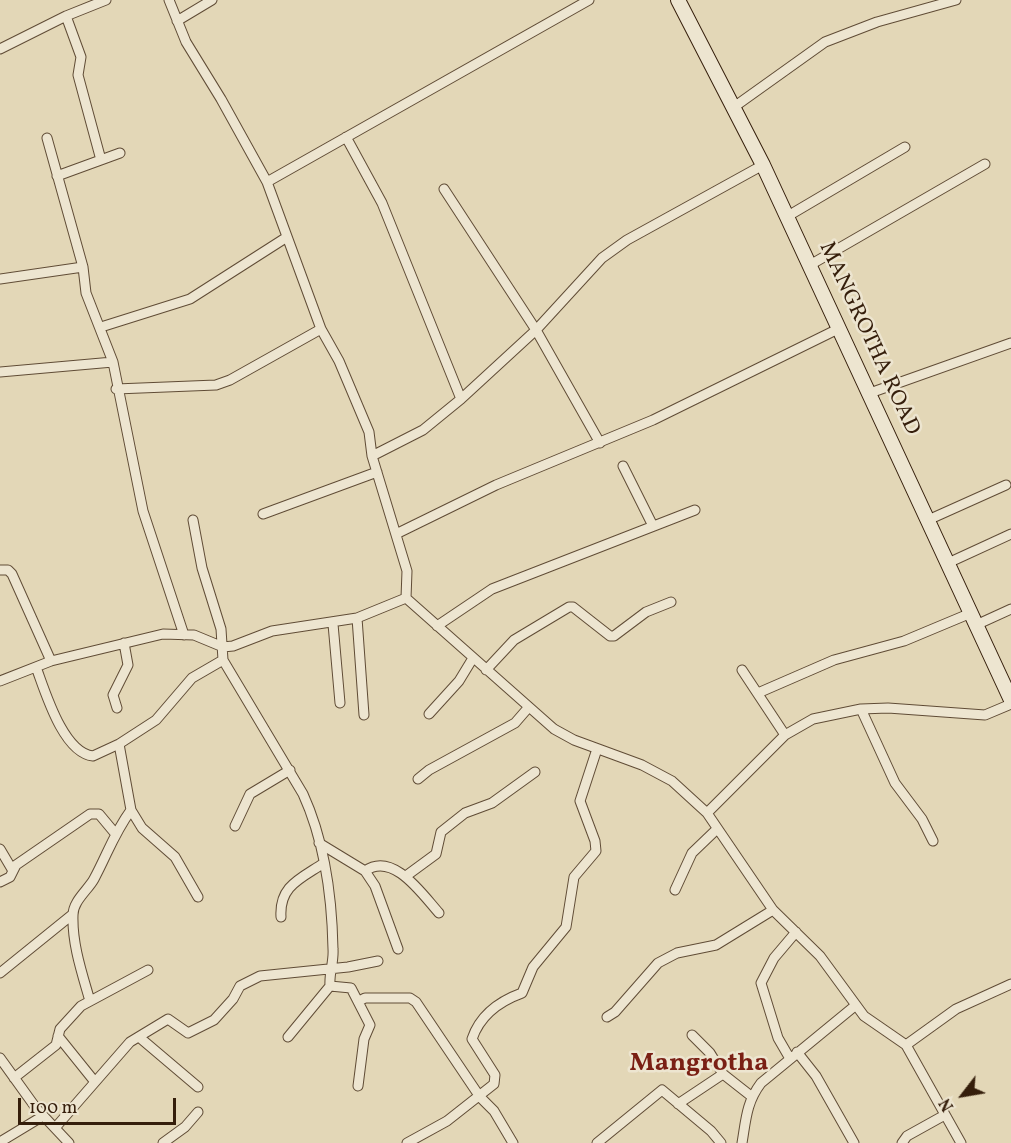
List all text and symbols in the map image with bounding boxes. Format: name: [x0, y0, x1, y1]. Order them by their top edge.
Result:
street label: MANGROTHA ROAD: [812, 238, 924, 440]
district label: Mangrotha: [630, 1049, 768, 1081]
north arrow: [933, 1065, 993, 1125]
scale bar: [21, 1086, 178, 1124]
text: N: [935, 1094, 960, 1115]
text: 100 m: [29, 1096, 78, 1121]

